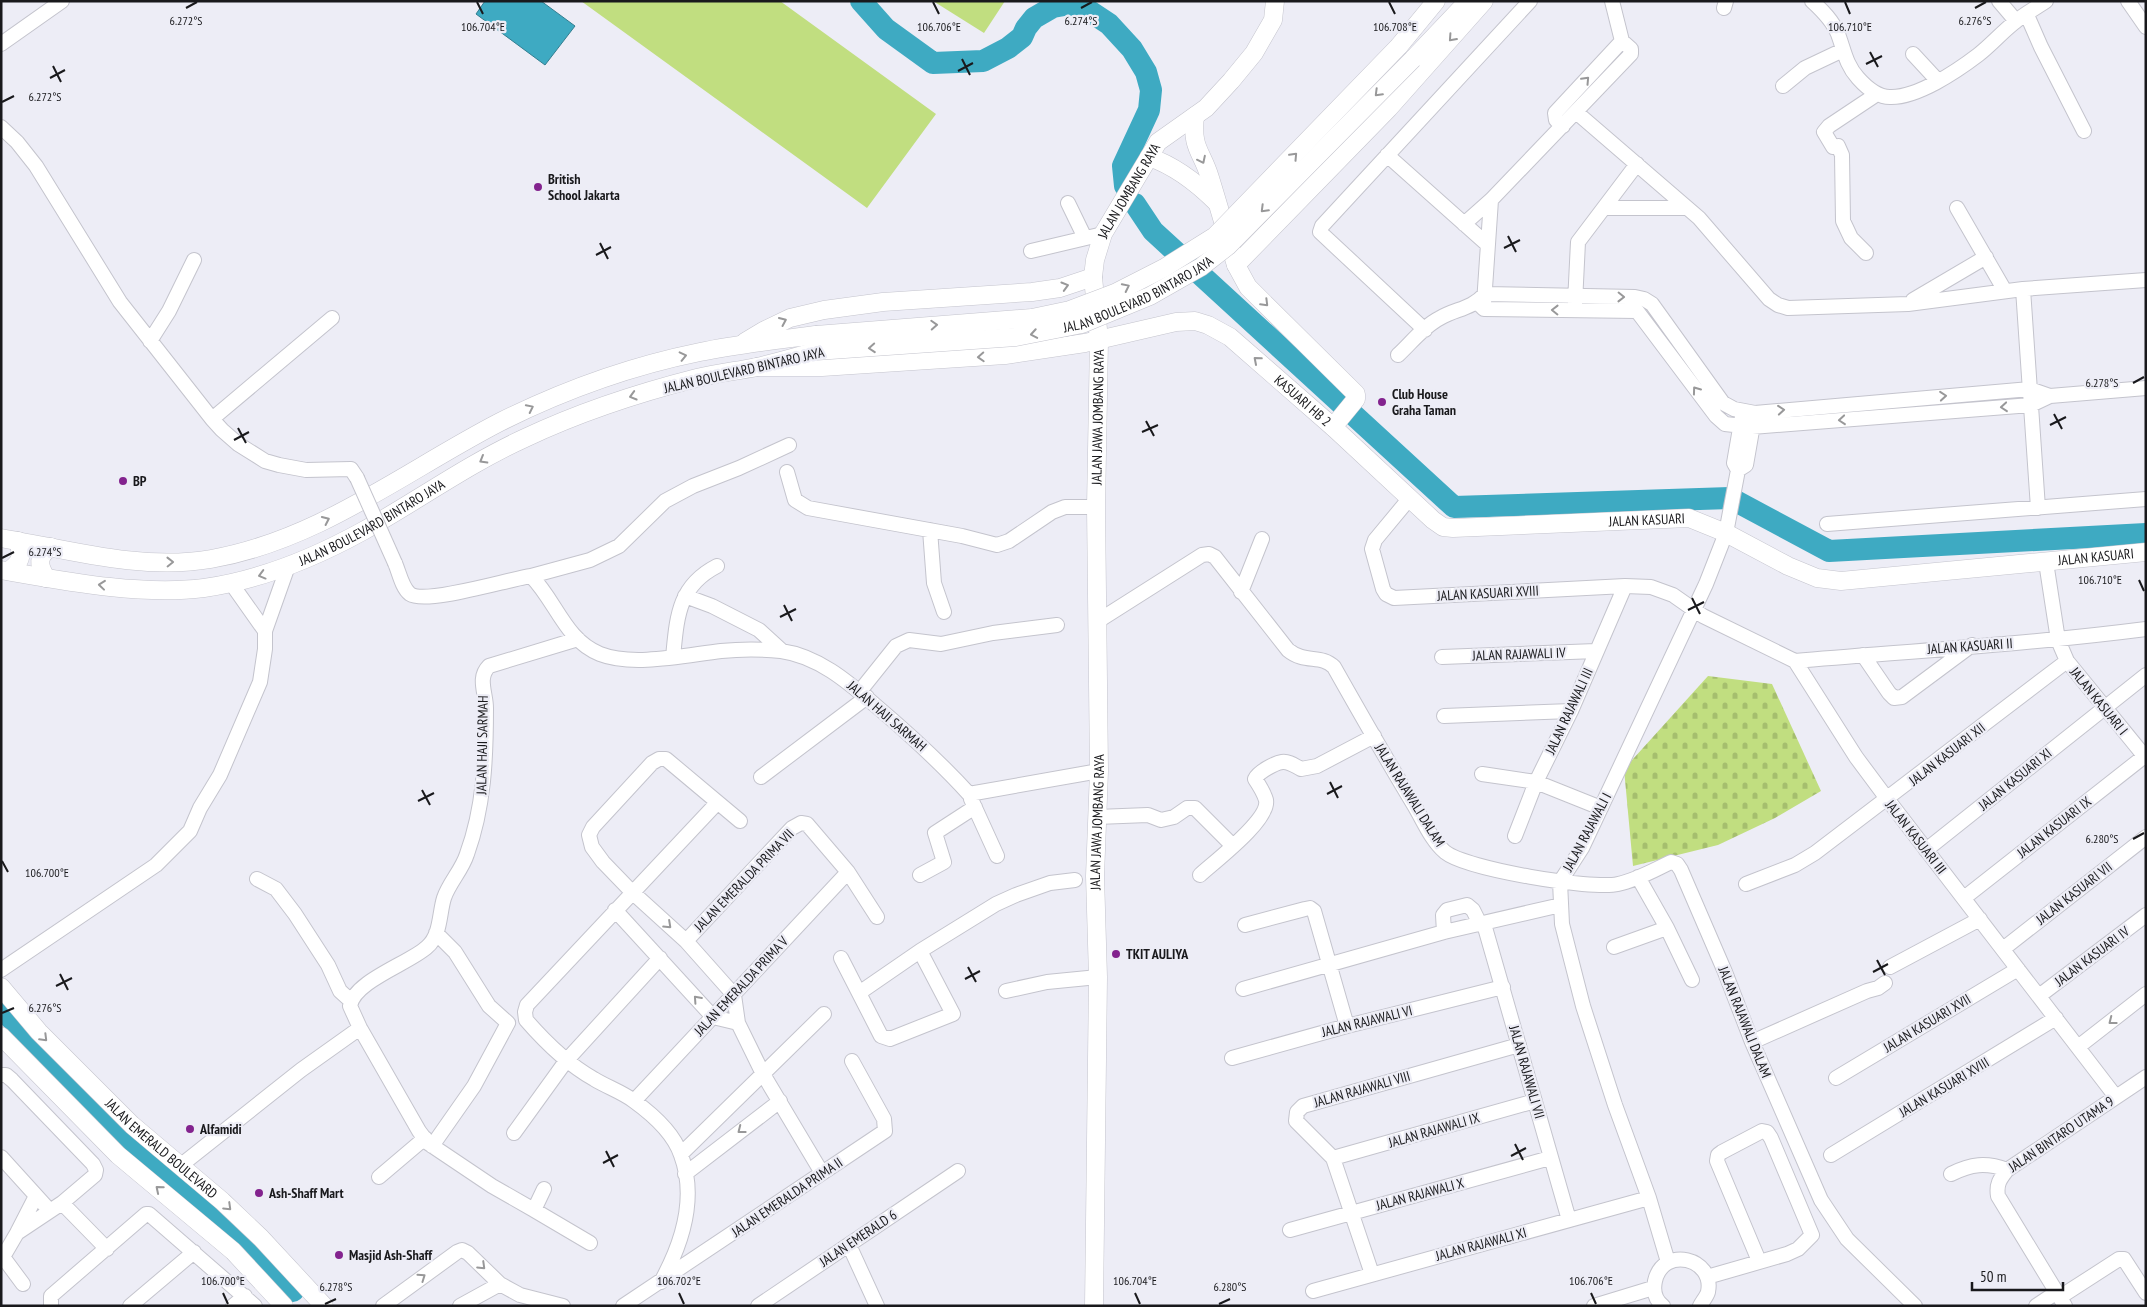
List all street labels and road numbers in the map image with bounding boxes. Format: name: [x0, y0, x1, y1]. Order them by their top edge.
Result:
street label: JALAN JOMBANG RAYA: [1093, 140, 1164, 241]
street label: JALAN BOULEVARD BINTARO JAYA: [1061, 252, 1217, 337]
street label: JALAN BOULEVARD BINTARO JAYA: [661, 343, 826, 397]
street label: JALAN JAWA JOMBANG RAYA: [1087, 349, 1108, 486]
street label: KASUARI HB 2: [1271, 371, 1335, 430]
street label: JALAN BOULEVARD BINTARO JAYA: [295, 475, 448, 570]
street label: JALAN KASUARI: [1607, 509, 1685, 530]
street label: JALAN KASUARI: [2056, 544, 2135, 569]
street label: JALAN KASUARI XVIII: [1436, 581, 1539, 605]
street label: JALAN KASUARI II: [1926, 634, 2013, 658]
street label: JALAN RAJAWALI IV: [1471, 643, 1566, 665]
street label: JALAN KASUARI I: [2065, 663, 2132, 739]
street label: JALAN RAJAWALI III: [1541, 665, 1597, 758]
street label: JALAN HAJI SARMAH: [843, 676, 930, 755]
street label: JALAN HAJI SARMAH: [472, 695, 492, 796]
street label: JALAN KASUARI XII: [1904, 719, 1989, 790]
street label: JALAN RAJAWALI DALAM: [1370, 739, 1449, 850]
street label: JALAN KASUARI XI: [1974, 744, 2055, 815]
street label: JALAN JAWA JOMBANG RAYA: [1086, 754, 1108, 891]
street label: JALAN RAJAWALI I: [1558, 790, 1615, 875]
street label: JALAN KASUARI IX: [2012, 792, 2095, 862]
street label: JALAN KASUARI III: [1881, 796, 1950, 878]
street label: JALAN EMERALDA PRIMA VII: [690, 825, 798, 936]
street label: JALAN KASUARI VII: [2032, 858, 2116, 929]
street label: JALAN KASUARI IV: [2050, 922, 2133, 991]
street label: JALAN EMERALDA PRIMA V: [690, 932, 792, 1040]
street label: JALAN RAJAWALI DALAM: [1714, 963, 1776, 1080]
street label: JALAN KASUARI XVII: [1879, 990, 1974, 1057]
street label: JALAN RAJAWALI VI: [1319, 1001, 1414, 1041]
street label: JALAN RAJAWALI VII: [1505, 1022, 1549, 1121]
street label: JALAN KASUARI XVIII: [1895, 1053, 1992, 1121]
street label: JALAN RAJAWALI VIII: [1311, 1067, 1412, 1112]
street label: JALAN BINTARO UTAMA 9: [2004, 1092, 2117, 1176]
street label: JALAN EMERALD BOULEVARD: [101, 1094, 221, 1202]
street label: JALAN RAJAWALI IX: [1386, 1108, 1482, 1152]
street label: JALAN EMERALDA PRIMA II: [727, 1153, 846, 1241]
street label: JALAN RAJAWALI X: [1373, 1174, 1466, 1215]
street label: JALAN EMERALD 6: [815, 1206, 900, 1271]
street label: JALAN RAJAWALI XI: [1433, 1223, 1528, 1265]

